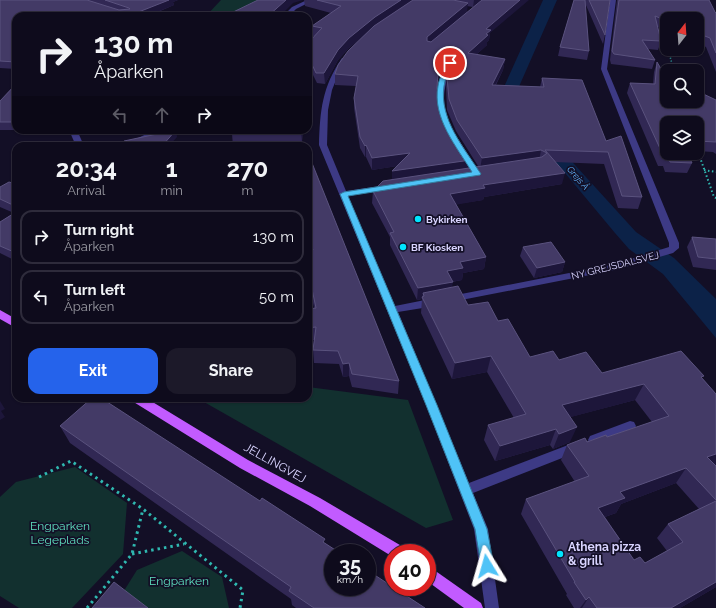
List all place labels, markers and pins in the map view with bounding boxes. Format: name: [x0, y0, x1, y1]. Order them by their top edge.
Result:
pin: [433, 46, 467, 80]
marker: Bykirken: [413, 214, 423, 224]
place label: Bykirken: [426, 214, 468, 225]
marker: BF Kiosken: [398, 242, 408, 252]
place label: BF Kiosken: [411, 242, 463, 253]
place label: Athena pizza & grill: [568, 540, 641, 568]
marker: Athena pizza & grill: [555, 549, 565, 559]

